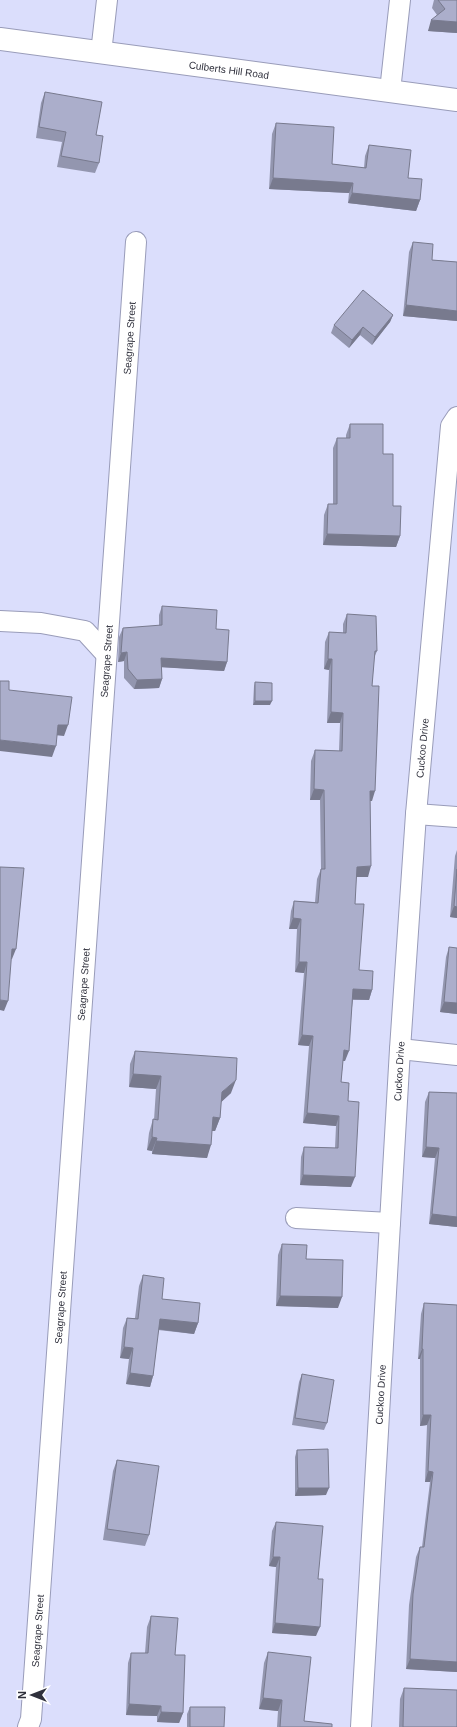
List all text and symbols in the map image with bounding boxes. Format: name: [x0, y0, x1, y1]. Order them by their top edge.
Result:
street label: Culberts Hill Road: [188, 59, 270, 81]
street label: Seagrape Street: [122, 301, 138, 375]
street label: Seagrape Street: [99, 624, 115, 698]
street label: Cuckoo Drive: [414, 717, 431, 778]
street label: Seagrape Street: [76, 947, 92, 1021]
street label: Cuckoo Drive: [392, 1040, 407, 1101]
street label: Seagrape Street: [53, 1271, 69, 1344]
street label: Cuckoo Drive: [373, 1364, 388, 1425]
street label: Seagrape Street: [30, 1594, 46, 1668]
north arrow: [12, 1675, 52, 1715]
text: N: [16, 1691, 28, 1699]

